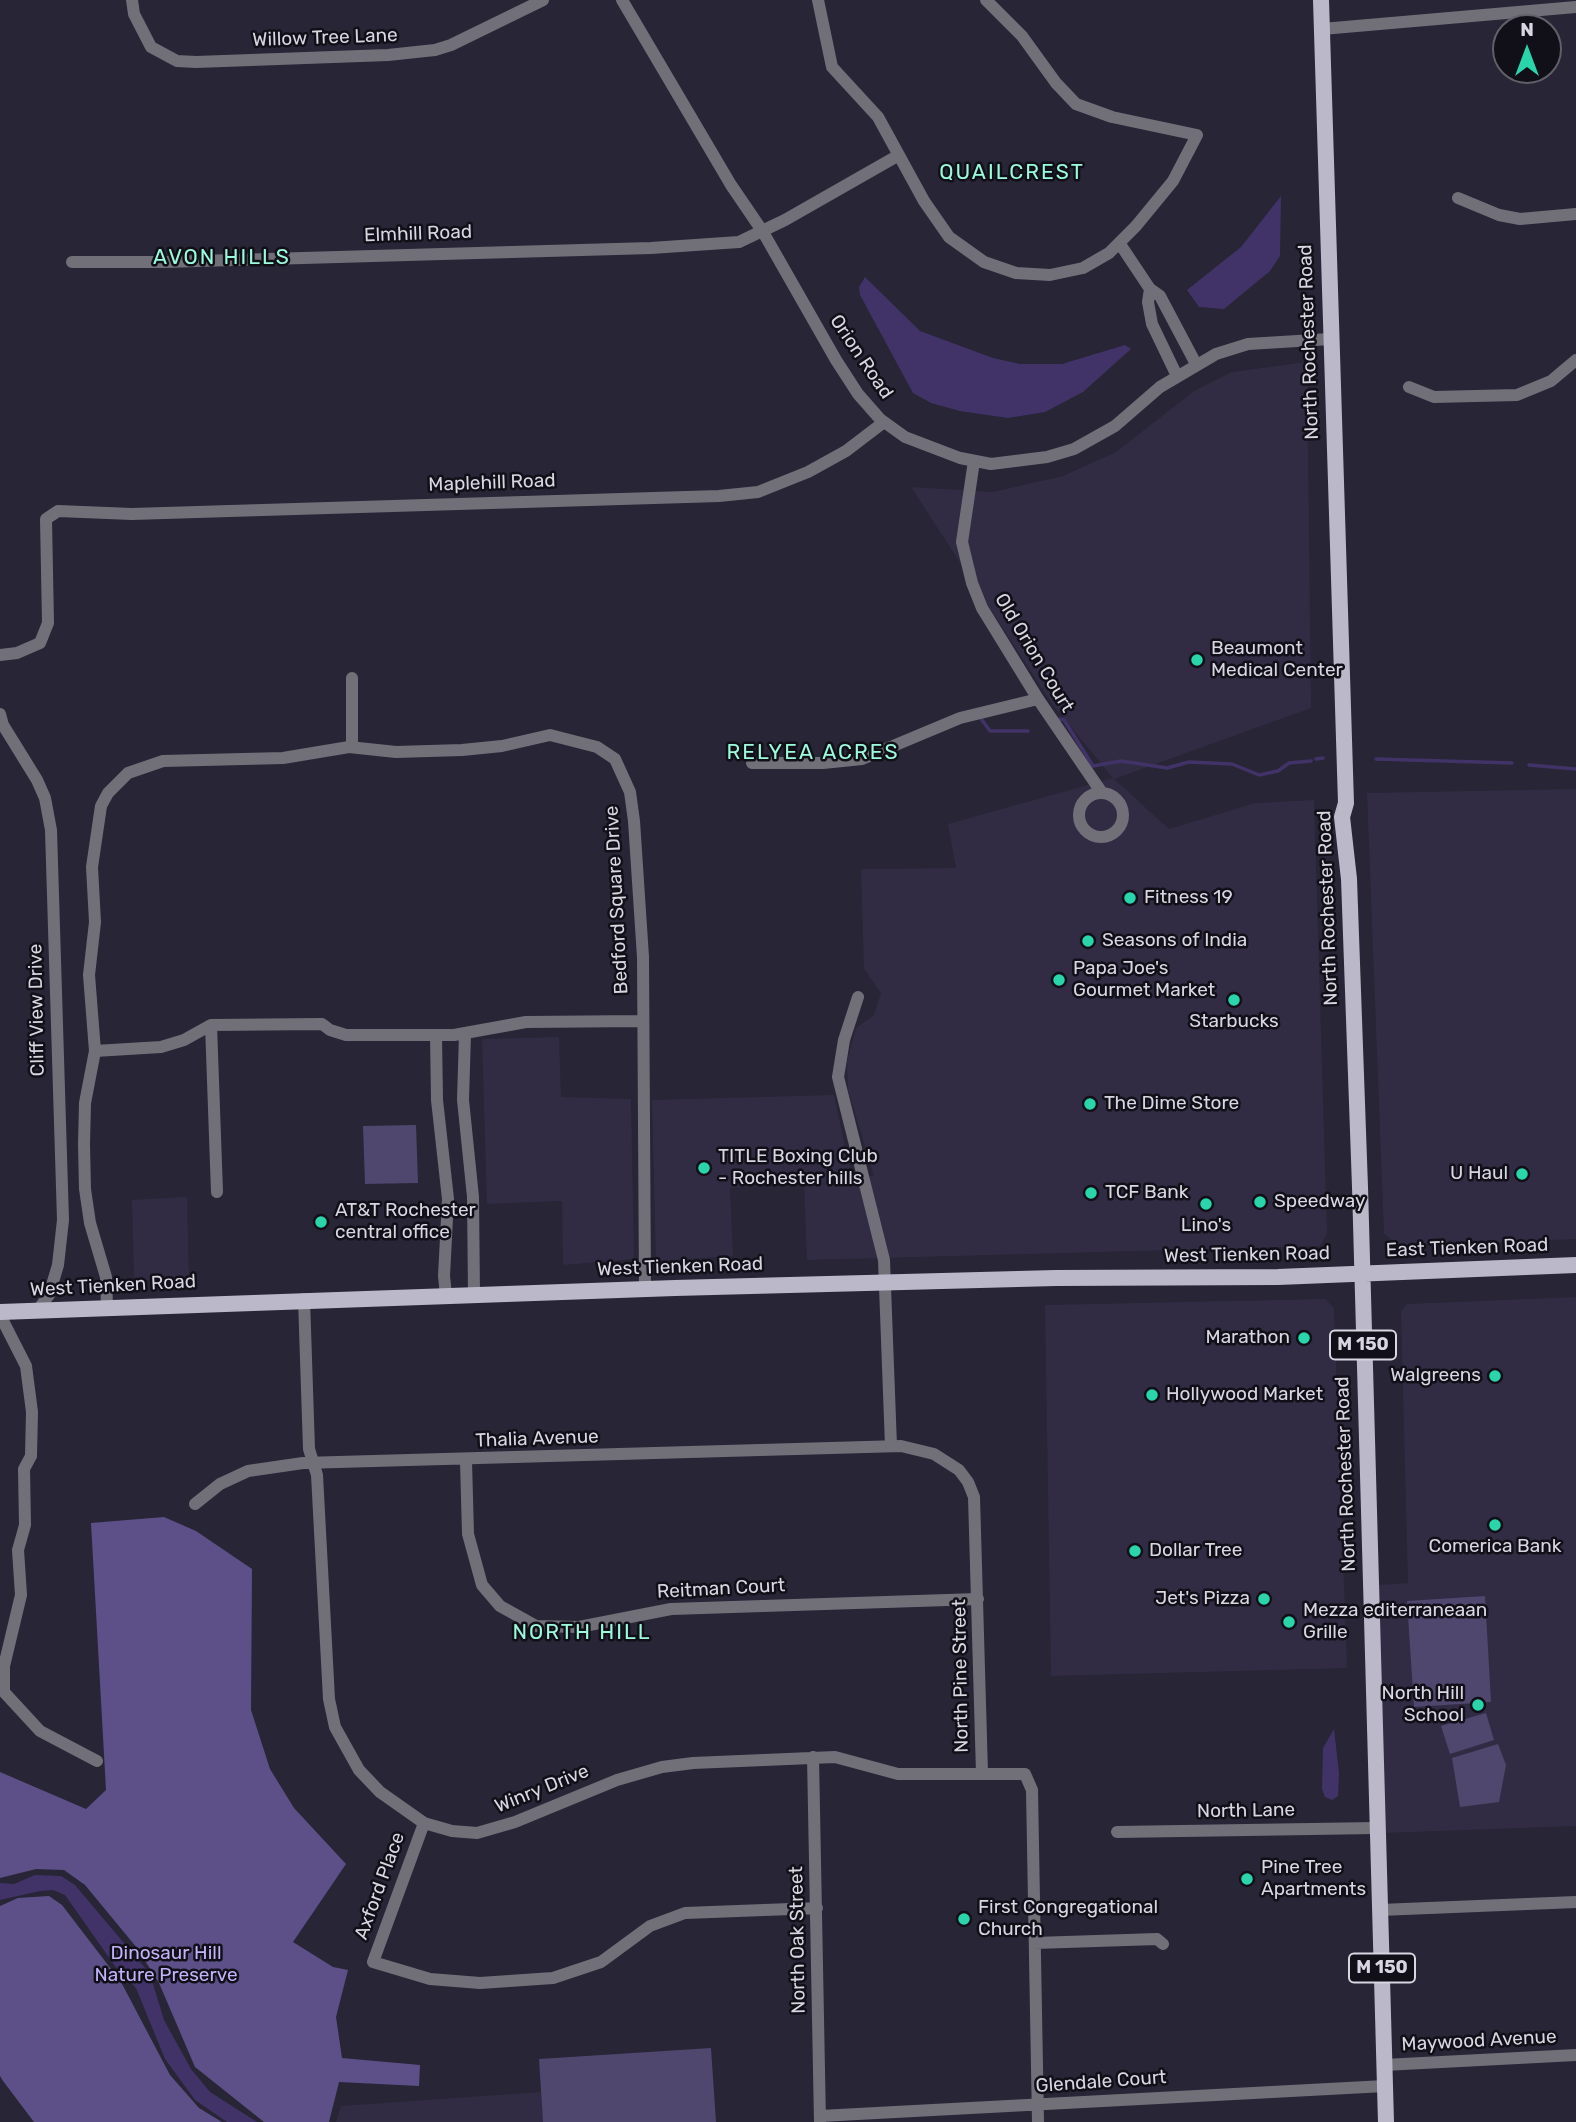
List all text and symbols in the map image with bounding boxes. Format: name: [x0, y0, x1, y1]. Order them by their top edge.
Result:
north arrow: [1492, 14, 1562, 84]
text: N: [1520, 18, 1534, 41]
street label: Willow Tree Lane: [252, 24, 398, 52]
district label: QUAILCREST: [940, 160, 1084, 186]
street label: Elmhill Road: [364, 221, 472, 247]
street label: North Rochester Road: [1294, 244, 1324, 440]
district label: AVON HILLS: [154, 245, 290, 271]
street label: Orion Road: [824, 311, 898, 403]
street label: Maplehill Road: [428, 469, 556, 497]
street label: Old Orion Court: [990, 589, 1078, 717]
place label: Beaumont Medical Center: [1211, 638, 1343, 682]
marker: Beaumont Medical Center: [1189, 652, 1205, 668]
district label: RELYEA ACRES: [728, 740, 898, 766]
street label: Bedford Square Drive: [601, 805, 633, 995]
street label: North Rochester Road: [1313, 810, 1343, 1006]
place label: Fitness 19: [1144, 887, 1233, 909]
marker: Fitness 19: [1122, 890, 1138, 906]
place label: Seasons of India: [1102, 930, 1247, 952]
marker: Seasons of India: [1080, 933, 1096, 949]
street label: Cliff View Drive: [24, 943, 50, 1077]
place label: Papa Joe's Gourmet Market: [1073, 958, 1215, 1002]
marker: Papa Joe's Gourmet Market: [1051, 972, 1067, 988]
marker: Starbucks: [1226, 992, 1242, 1008]
place label: Starbucks: [1189, 1011, 1279, 1033]
place label: The Dime Store: [1104, 1093, 1239, 1115]
marker: The Dime Store: [1082, 1096, 1098, 1112]
place label: TITLE Boxing Club - Rochester hills: [718, 1146, 878, 1190]
marker: TITLE Boxing Club - Rochester hills: [696, 1160, 712, 1176]
place label: U Haul: [1450, 1163, 1508, 1185]
marker: U Haul: [1514, 1166, 1530, 1182]
place label: TCF Bank: [1105, 1182, 1189, 1204]
marker: TCF Bank: [1083, 1185, 1099, 1201]
place label: Speedway: [1274, 1191, 1365, 1213]
marker: Speedway: [1252, 1194, 1268, 1210]
marker: Lino's: [1198, 1196, 1214, 1212]
place label: AT&T Rochester central office: [335, 1200, 476, 1244]
marker: AT&T Rochester central office: [313, 1214, 329, 1230]
place label: Lino's: [1181, 1215, 1231, 1237]
street label: East Tienken Road: [1385, 1234, 1549, 1262]
street label: West Tienken Road: [1164, 1242, 1330, 1268]
street label: West Tienken Road: [597, 1253, 763, 1281]
street label: West Tienken Road: [29, 1270, 197, 1302]
place label: Marathon: [1206, 1327, 1290, 1349]
marker: Marathon: [1296, 1330, 1312, 1346]
road number: M 150: [1330, 1330, 1396, 1360]
place label: Walgreens: [1390, 1365, 1481, 1387]
marker: Walgreens: [1487, 1368, 1503, 1384]
street label: North Rochester Road: [1331, 1376, 1361, 1572]
place label: Hollywood Market: [1166, 1384, 1323, 1406]
marker: Hollywood Market: [1144, 1387, 1160, 1403]
street label: Thalia Avenue: [475, 1425, 599, 1453]
marker: Comerica Bank: [1487, 1517, 1503, 1533]
place label: Comerica Bank: [1428, 1536, 1562, 1558]
place label: Dollar Tree: [1149, 1540, 1242, 1562]
marker: Dollar Tree: [1127, 1543, 1143, 1559]
street label: Reitman Court: [656, 1574, 786, 1604]
place label: Jet's Pizza: [1155, 1588, 1250, 1610]
marker: Jet's Pizza: [1256, 1591, 1272, 1607]
street label: North Pine Street: [948, 1599, 974, 1753]
place label: Mezza editerraneaan Grille: [1303, 1600, 1487, 1644]
marker: Mezza editerraneaan Grille: [1281, 1614, 1297, 1630]
district label: NORTH HILL: [514, 1620, 650, 1646]
place label: North Hill School: [1382, 1683, 1464, 1727]
marker: North Hill School: [1470, 1697, 1486, 1713]
street label: Winry Drive: [492, 1760, 592, 1818]
street label: North Lane: [1197, 1799, 1295, 1823]
street label: Axford Place: [350, 1829, 410, 1943]
place label: Pine Tree Apartments: [1261, 1857, 1366, 1901]
street label: North Oak Street: [785, 1866, 811, 2014]
marker: Pine Tree Apartments: [1239, 1871, 1255, 1887]
place label: First Congregational Church: [978, 1897, 1158, 1941]
marker: First Congregational Church: [956, 1911, 972, 1927]
park label: Dinosaur Hill Nature Preserve: [94, 1943, 238, 1987]
road number: M 150: [1349, 1954, 1415, 1982]
street label: Maywood Avenue: [1401, 2026, 1557, 2056]
street label: Glendale Court: [1035, 2066, 1167, 2098]

